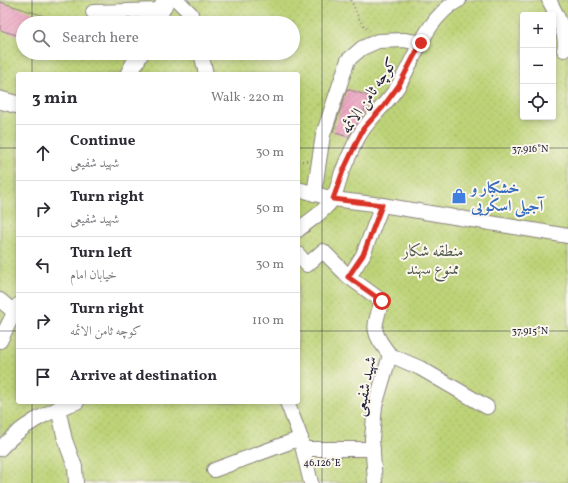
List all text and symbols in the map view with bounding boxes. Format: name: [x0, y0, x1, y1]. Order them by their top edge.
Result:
map controls: [520, 12, 556, 120]
button: +: [520, 12, 556, 48]
search box: [16, 16, 300, 60]
icon: search: [30, 27, 52, 49]
text: Search here: [62, 28, 139, 49]
route end: [412, 34, 430, 52]
button: −: [520, 48, 556, 84]
street label: کوچه ثامن الائمه: [336, 54, 403, 139]
button: locate: [520, 84, 556, 120]
text: 3 min: [32, 87, 78, 110]
text: Walk · 220 m: [211, 89, 284, 107]
text: Continue: [70, 131, 135, 152]
icon: ahead: [32, 142, 54, 164]
text: 37.916°N: [512, 142, 549, 156]
text: 30 m: [256, 144, 284, 162]
text: شهید شفیعی: [70, 155, 119, 173]
place label: خشکبار و آجیلی اسکویی: [469, 178, 546, 218]
text: Turn right: [70, 187, 144, 208]
shop icon: خشکبار و آجیلی اسکویی: [450, 187, 468, 205]
icon: right: [32, 198, 54, 220]
text: 50 m: [256, 200, 284, 218]
text: شهید شفیعی: [70, 211, 119, 229]
park label: منطقه شکار ممنوع سهند: [400, 241, 464, 282]
text: Turn left: [70, 243, 132, 264]
icon: left: [32, 254, 54, 276]
text: 30 m: [256, 256, 284, 274]
text: خیابان امام: [70, 267, 117, 285]
route start: [373, 292, 391, 310]
text: Turn right: [70, 299, 144, 320]
icon: right: [32, 310, 54, 332]
text: 110 m: [252, 312, 284, 330]
text: کوچه ثامن الائمه: [70, 323, 141, 341]
text: 37.915°N: [512, 324, 549, 338]
street label: شهید شفیعی: [349, 355, 383, 418]
icon: arrive: [32, 366, 54, 388]
text: Arrive at destination: [70, 366, 217, 387]
text: 46.126°E: [303, 456, 341, 470]

